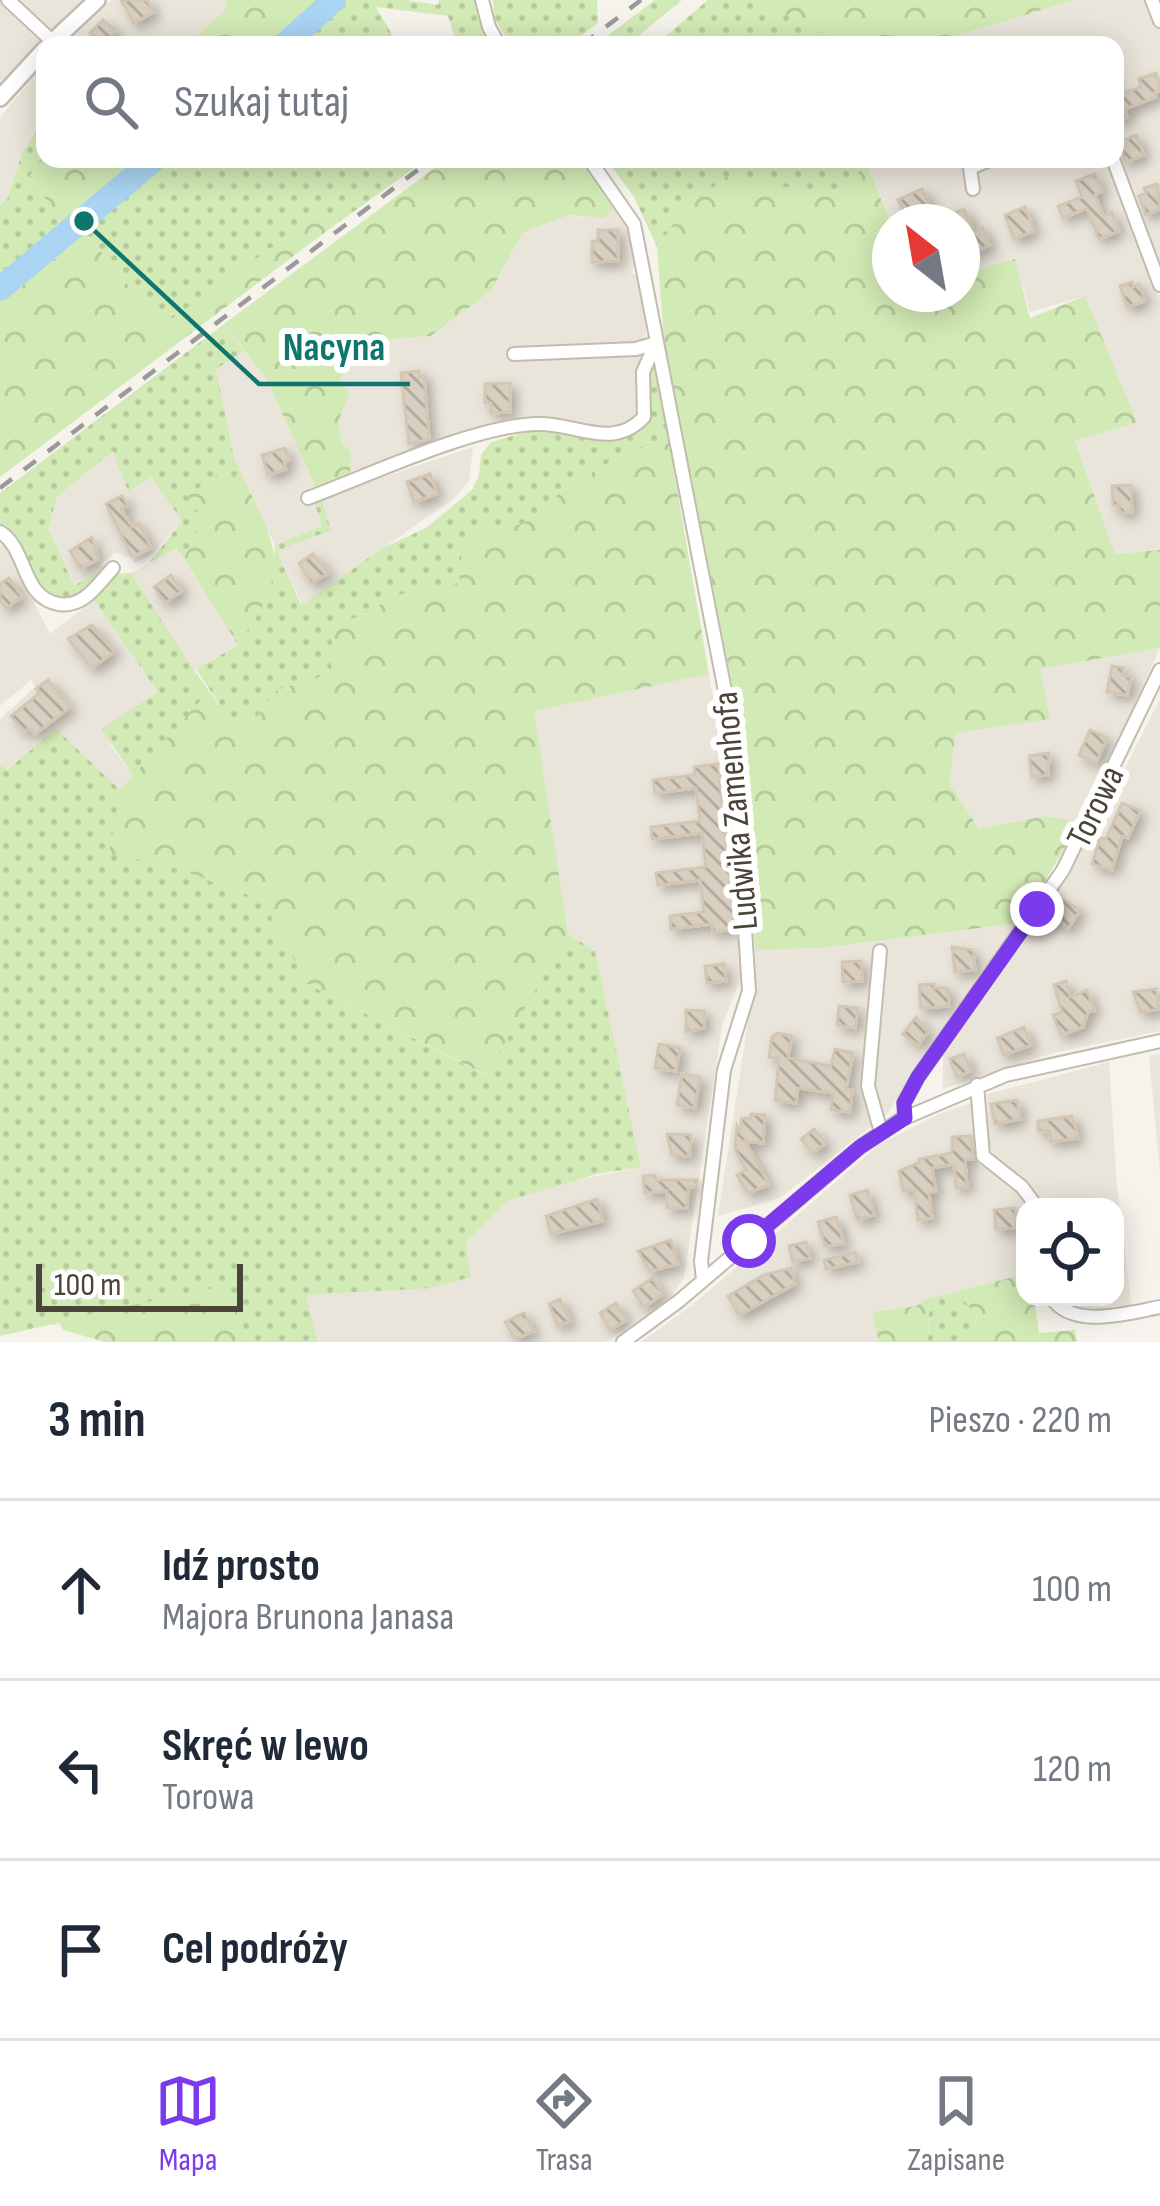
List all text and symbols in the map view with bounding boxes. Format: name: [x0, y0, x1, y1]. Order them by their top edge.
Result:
search box: [36, 36, 1124, 168]
icon: search: [78, 69, 144, 135]
text: Szukaj tutaj: [174, 75, 349, 130]
north arrow: [872, 204, 980, 312]
callout: Nacyna: [259, 309, 410, 384]
text: Nacyna: [283, 325, 385, 372]
street label: Ludwika Zamenhofa: [705, 690, 768, 932]
street label: Torowa: [1058, 759, 1134, 855]
route end: [1010, 882, 1064, 936]
map controls: [1016, 1198, 1124, 1306]
button: locate: [1016, 1198, 1124, 1306]
route start: [722, 1214, 776, 1268]
scale bar: [36, 1258, 243, 1311]
text: 100 m: [54, 1265, 121, 1305]
text: 3 min: [48, 1390, 146, 1451]
text: Pieszo · 220 m: [929, 1397, 1112, 1444]
text: Idź prosto: [162, 1539, 320, 1594]
icon: ahead: [48, 1557, 114, 1623]
text: 100 m: [1032, 1566, 1112, 1613]
text: Majora Brunona Janasa: [162, 1594, 454, 1641]
text: Skręć w lewo: [162, 1719, 369, 1774]
icon: left: [48, 1737, 114, 1803]
text: 120 m: [1033, 1746, 1112, 1793]
text: Torowa: [162, 1774, 254, 1821]
icon: arrive: [48, 1917, 114, 1983]
text: Cel podróży: [162, 1922, 348, 1977]
tab: Mapa: [155, 2068, 221, 2180]
tab: Trasa: [531, 2068, 597, 2180]
tab: Zapisane: [907, 2068, 1005, 2180]

